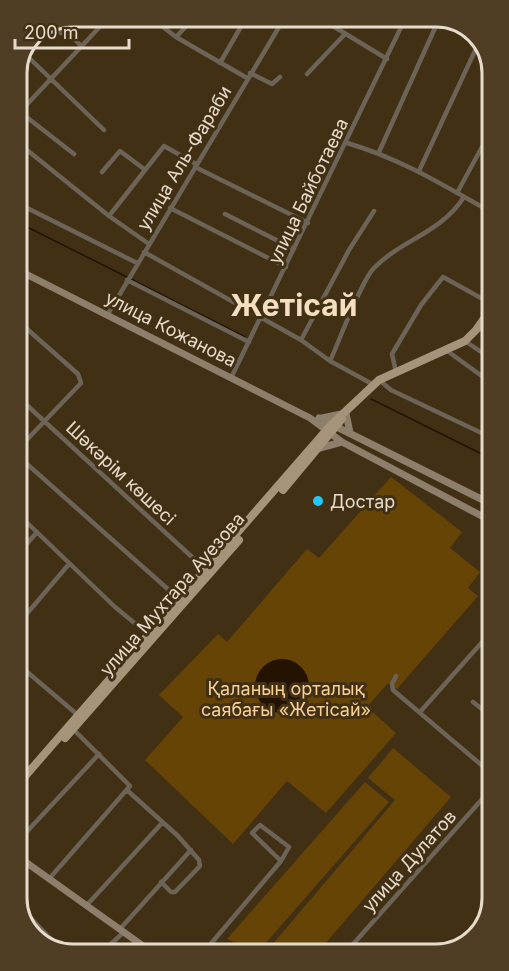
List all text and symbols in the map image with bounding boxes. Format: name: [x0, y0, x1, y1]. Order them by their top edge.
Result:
scale bar: [15, 12, 129, 50]
text: 200 m: [24, 22, 79, 43]
street label: улица Аль-Фараби: [133, 82, 235, 234]
street label: улица Байботаева: [264, 115, 352, 267]
street label: улица Кожанова: [102, 287, 240, 371]
district label: Жетісай: [231, 287, 357, 323]
street label: Шәкәрім көшесі: [62, 417, 180, 529]
place label: Достар: [330, 491, 395, 512]
marker: Достар: [311, 494, 325, 508]
street label: улица Мухтара Ауезова: [95, 508, 249, 680]
park label: Қаланың орталық саябағы «Жетісай»: [201, 678, 371, 720]
street label: улица Дулатов: [358, 806, 460, 916]

